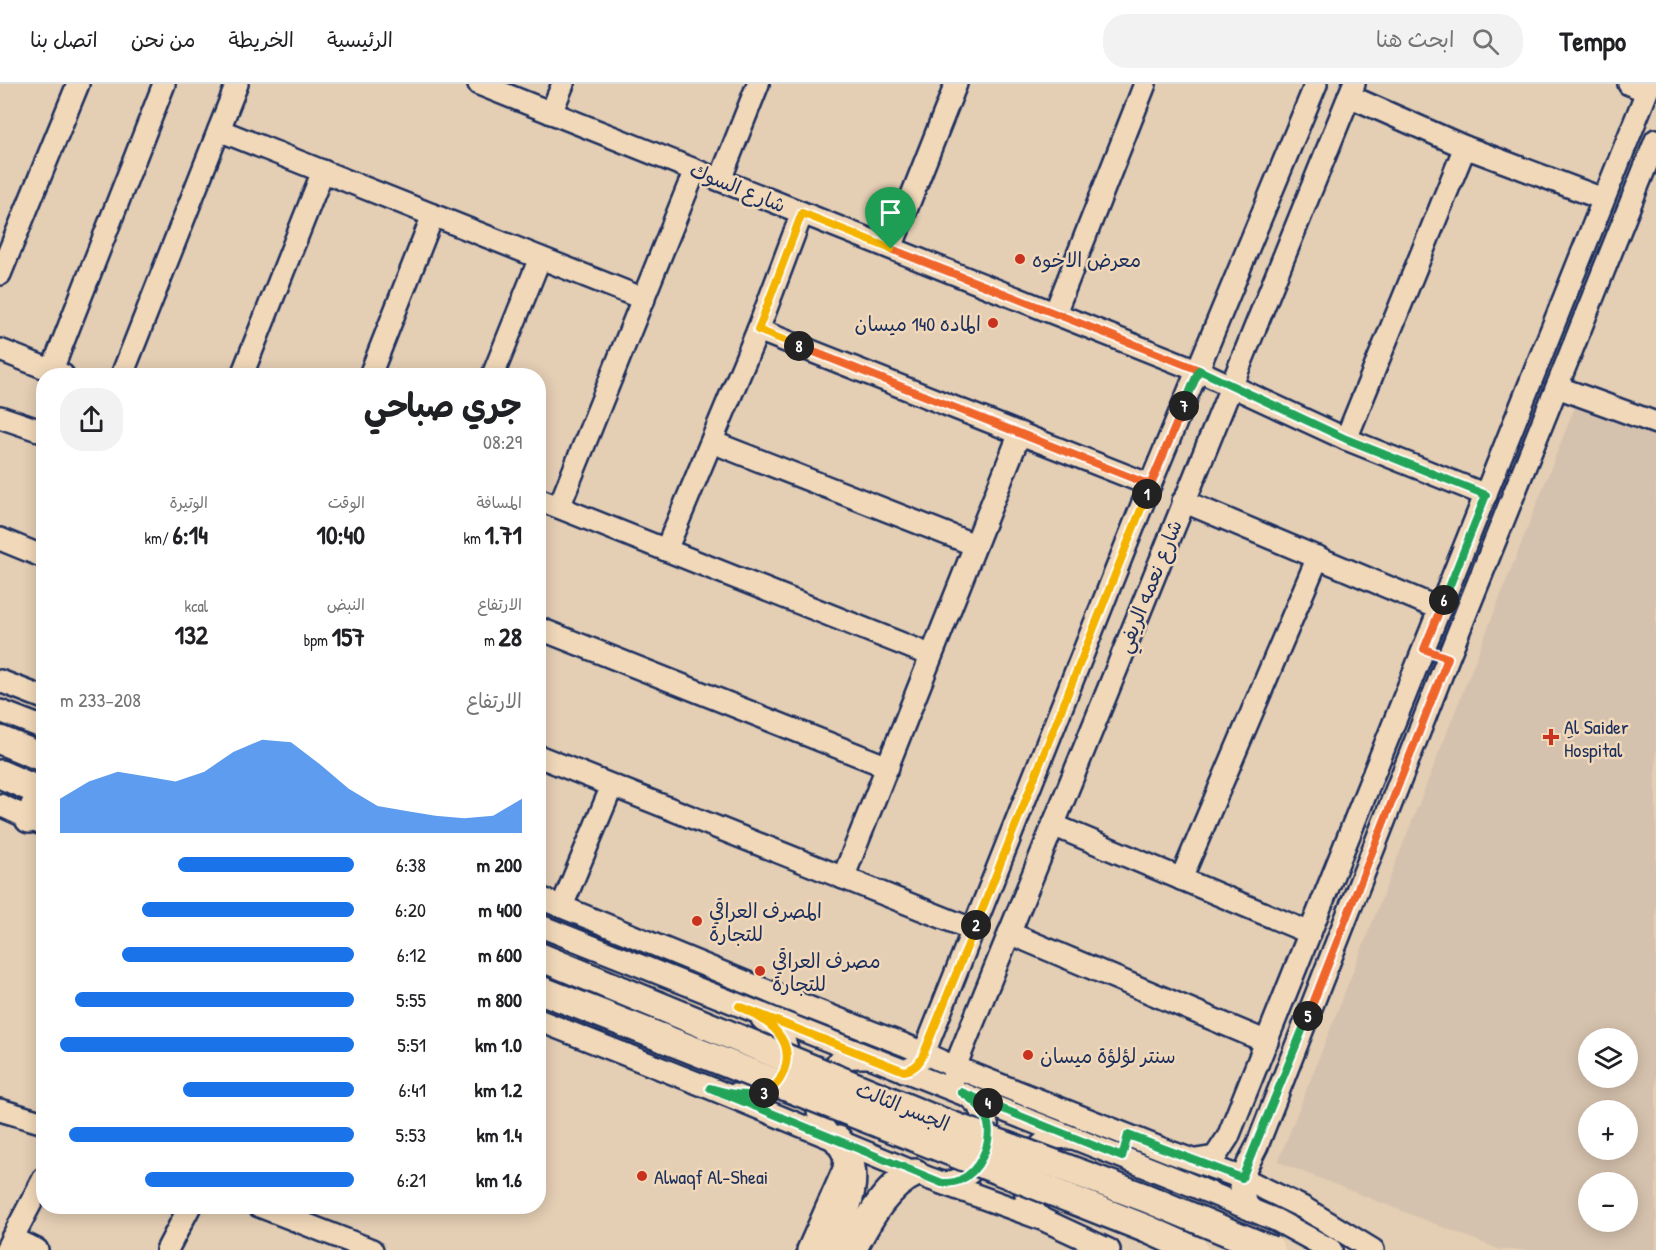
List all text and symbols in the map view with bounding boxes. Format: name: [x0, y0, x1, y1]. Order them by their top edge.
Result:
search box: [1103, 14, 1523, 68]
text: Tempo: [1559, 22, 1626, 60]
text: ابحث هنا: [1376, 24, 1454, 54]
text: اتصل بنا: [30, 25, 98, 54]
text: من نحن: [131, 25, 195, 54]
text: الخريطة: [228, 25, 294, 54]
text: الرئيسية: [327, 25, 393, 54]
icon: search: [1469, 25, 1502, 58]
street label: شارع السوك: [686, 156, 790, 219]
pin: [865, 187, 916, 249]
icon: arrive: [874, 196, 907, 229]
place label: معرض الاخوه: [1032, 246, 1141, 273]
marker: معرض الاخوه: [1013, 252, 1027, 266]
place label: الماده 140 ميسان: [855, 310, 981, 337]
marker: الماده 140 ميسان: [986, 316, 1000, 330]
pin: 8: [784, 331, 814, 361]
text: 8: [796, 335, 802, 357]
text: جري صباحي: [364, 383, 522, 427]
button: share: [60, 388, 123, 451]
pin: 7: [1169, 391, 1199, 421]
text: 7: [1180, 395, 1188, 417]
text: 08:29: [483, 428, 522, 455]
pin: 1: [1132, 479, 1162, 509]
text: 1: [1144, 483, 1150, 505]
text: الوتيرة: [169, 491, 208, 513]
text: الوقت: [328, 491, 365, 513]
text: المسافة: [476, 491, 522, 513]
street label: شارع نعمه الريفي: [1110, 516, 1193, 658]
text: 6:14: [172, 517, 208, 552]
text: 10:40: [316, 517, 365, 552]
text: 1.71: [485, 517, 522, 552]
text: /km: [144, 527, 172, 549]
text: km: [463, 527, 485, 549]
pin: 6: [1429, 585, 1459, 615]
text: 6: [1441, 589, 1447, 611]
text: النبض: [327, 593, 365, 615]
text: الارتفاع: [477, 593, 522, 615]
text: kcal: [185, 595, 208, 617]
text: 132: [175, 617, 208, 652]
text: 157: [332, 619, 365, 654]
text: 28: [499, 619, 522, 654]
text: bpm: [304, 629, 332, 651]
text: m: [484, 629, 499, 651]
text: 208–233 m: [60, 686, 141, 713]
text: الارتفاع: [466, 687, 522, 714]
place label: ِAl Saider Hospital: [1564, 713, 1629, 763]
marker: ِAl Saider Hospital: [1542, 728, 1560, 746]
text: 6:38: [396, 851, 426, 878]
text: 200 m: [477, 851, 522, 878]
text: 6:20: [395, 896, 426, 923]
text: 400 m: [478, 896, 522, 923]
place label: المصرف العراقي للتجارة: [709, 897, 822, 947]
pin: 2: [961, 910, 991, 940]
marker: المصرف العراقي للتجارة: [690, 914, 704, 928]
text: 2: [972, 914, 980, 936]
text: 6:12: [397, 941, 426, 968]
text: 600 m: [478, 941, 522, 968]
place label: مصرف العراقي للتجارة: [772, 947, 881, 997]
marker: مصرف العراقي للتجارة: [753, 964, 767, 978]
text: 5:55: [396, 986, 426, 1013]
text: 800 m: [477, 986, 522, 1013]
pin: 5: [1293, 1001, 1323, 1031]
text: 5: [1305, 1005, 1311, 1027]
map controls: [1578, 1028, 1638, 1232]
button: layers: [1578, 1028, 1638, 1088]
text: 5:51: [397, 1031, 426, 1058]
text: 1.0 km: [475, 1031, 522, 1058]
place label: سنتر لؤلؤة ميسان: [1040, 1042, 1176, 1069]
marker: سنتر لؤلؤة ميسان: [1021, 1048, 1035, 1062]
street label: الجسر الثالث: [852, 1075, 954, 1137]
text: 6:41: [399, 1076, 426, 1103]
text: 1.2 km: [475, 1076, 522, 1103]
pin: 3: [749, 1078, 779, 1108]
text: 3: [760, 1082, 768, 1104]
pin: 4: [973, 1088, 1003, 1118]
text: 4: [985, 1092, 991, 1114]
button: +: [1578, 1100, 1638, 1160]
text: 5:53: [395, 1121, 426, 1148]
text: 1.4 km: [476, 1121, 522, 1148]
place label: Alwaqf Al-Sheai: [654, 1163, 768, 1190]
text: 6:21: [397, 1166, 426, 1193]
text: 1.6 km: [476, 1166, 522, 1193]
marker: Alwaqf Al-Sheai: [635, 1169, 649, 1183]
button: −: [1578, 1172, 1638, 1232]

